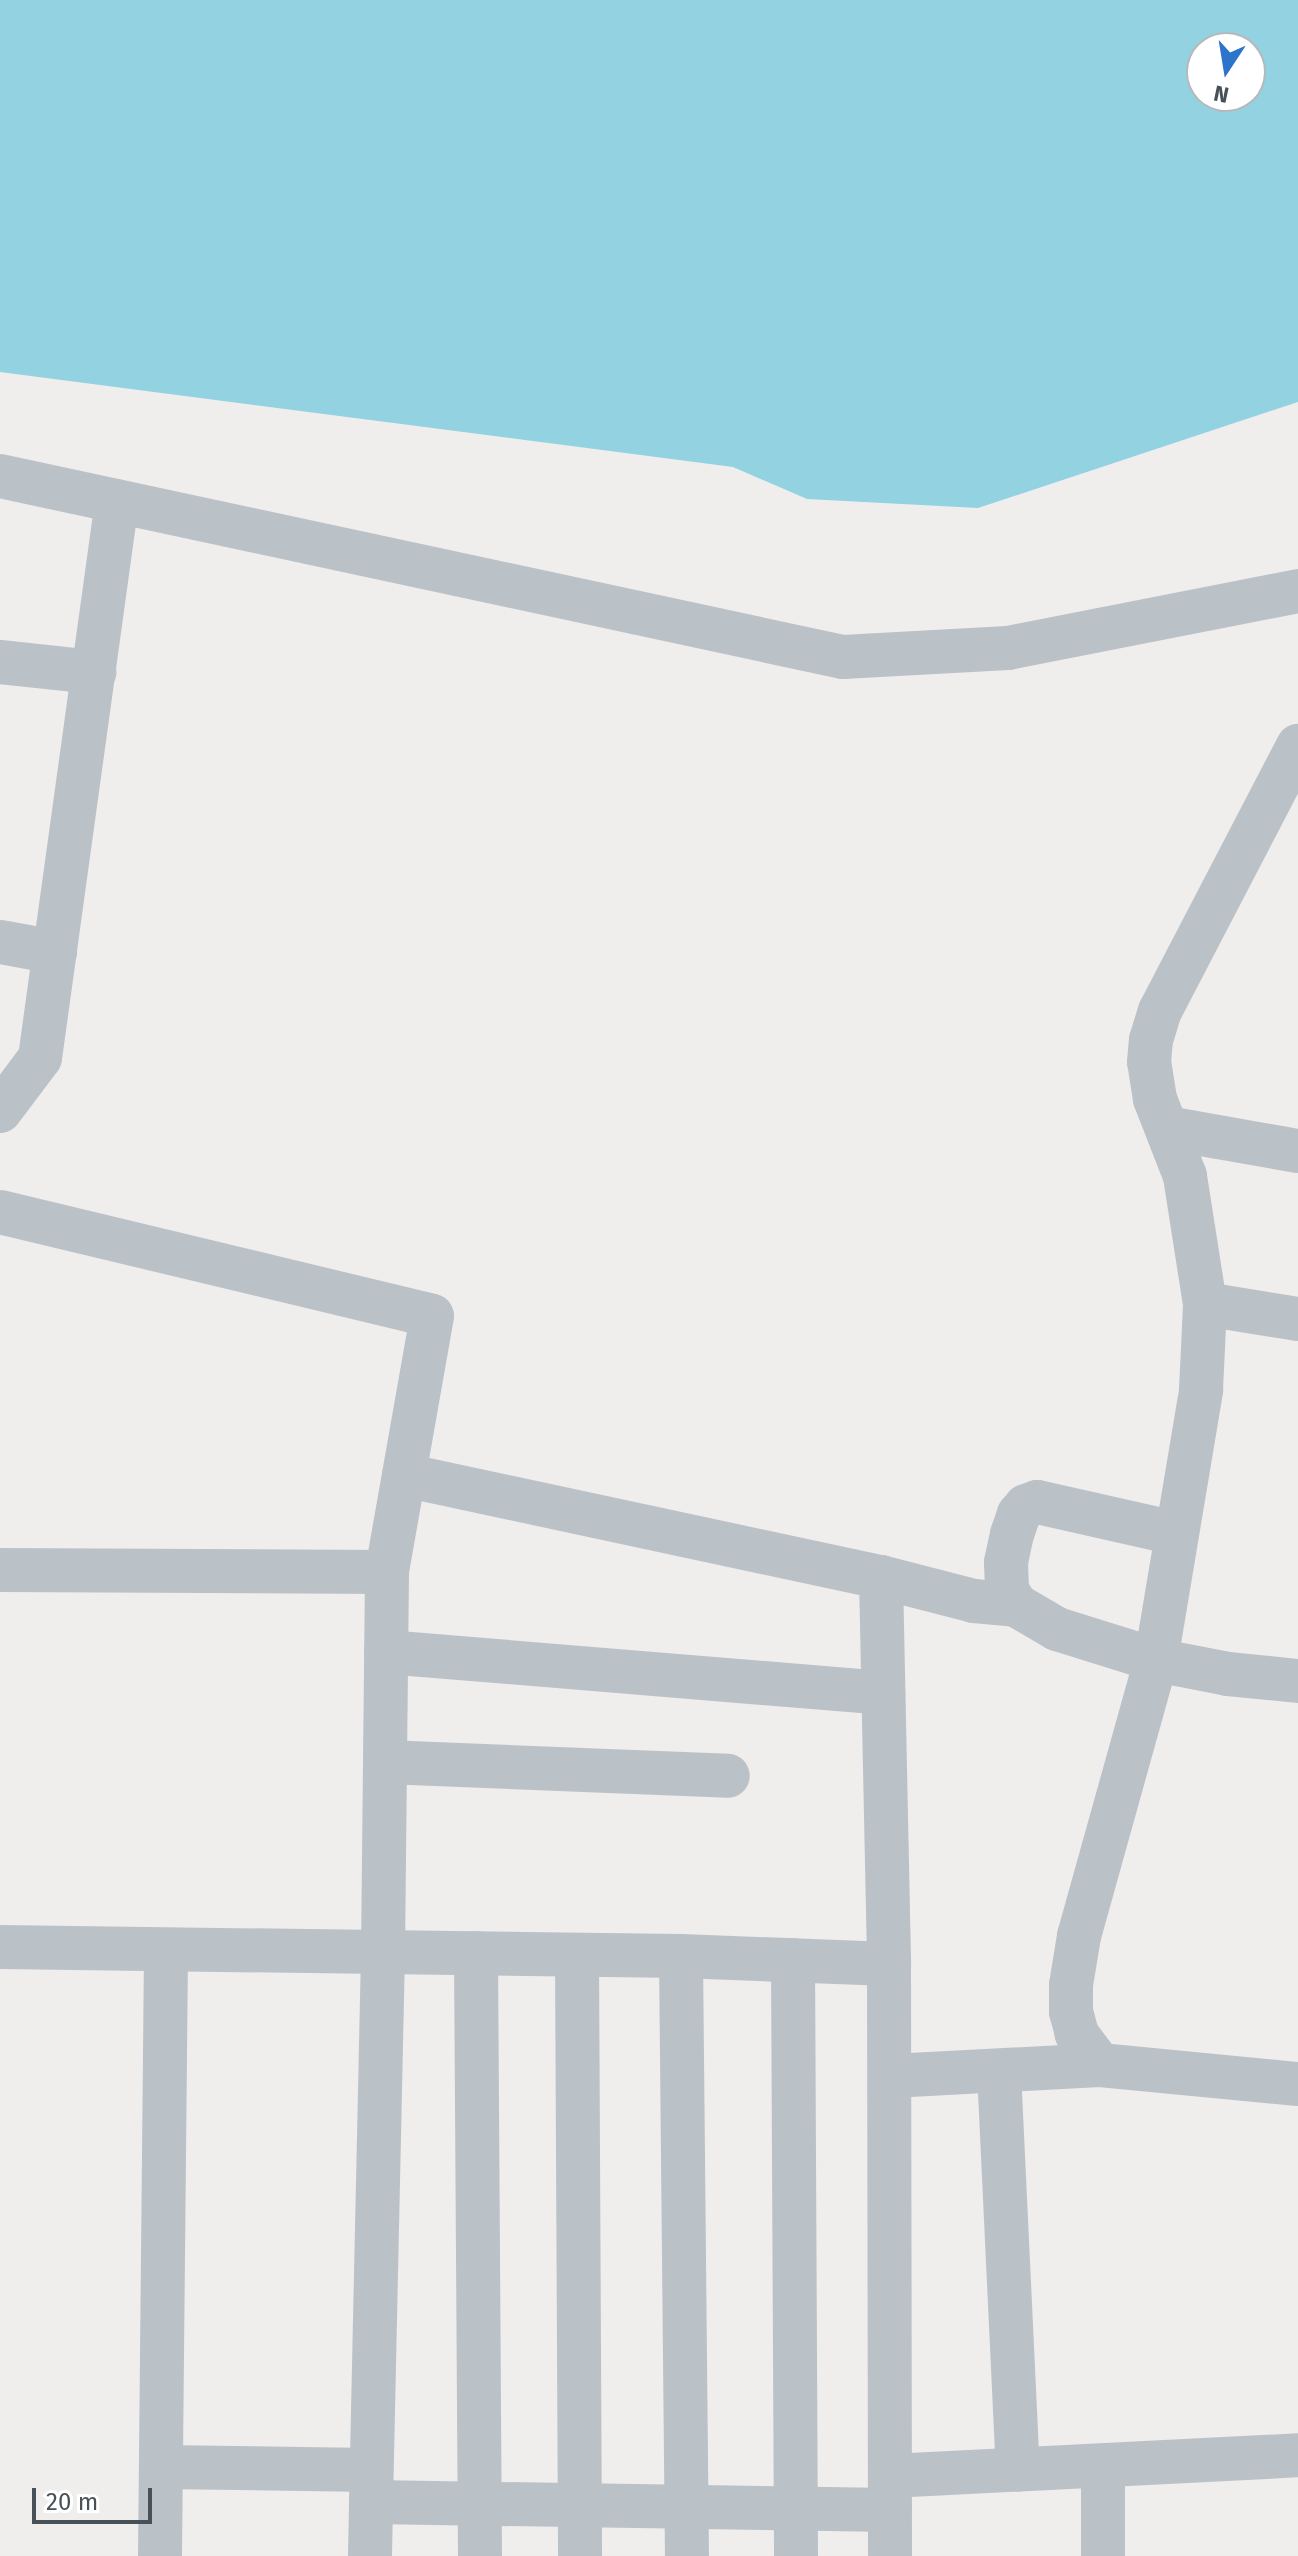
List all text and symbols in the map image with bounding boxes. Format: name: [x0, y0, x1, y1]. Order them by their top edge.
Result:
north arrow: [1186, 32, 1266, 112]
text: N: [1211, 79, 1231, 109]
scale bar: [36, 2472, 156, 2522]
text: 20 m: [46, 2488, 98, 2516]

